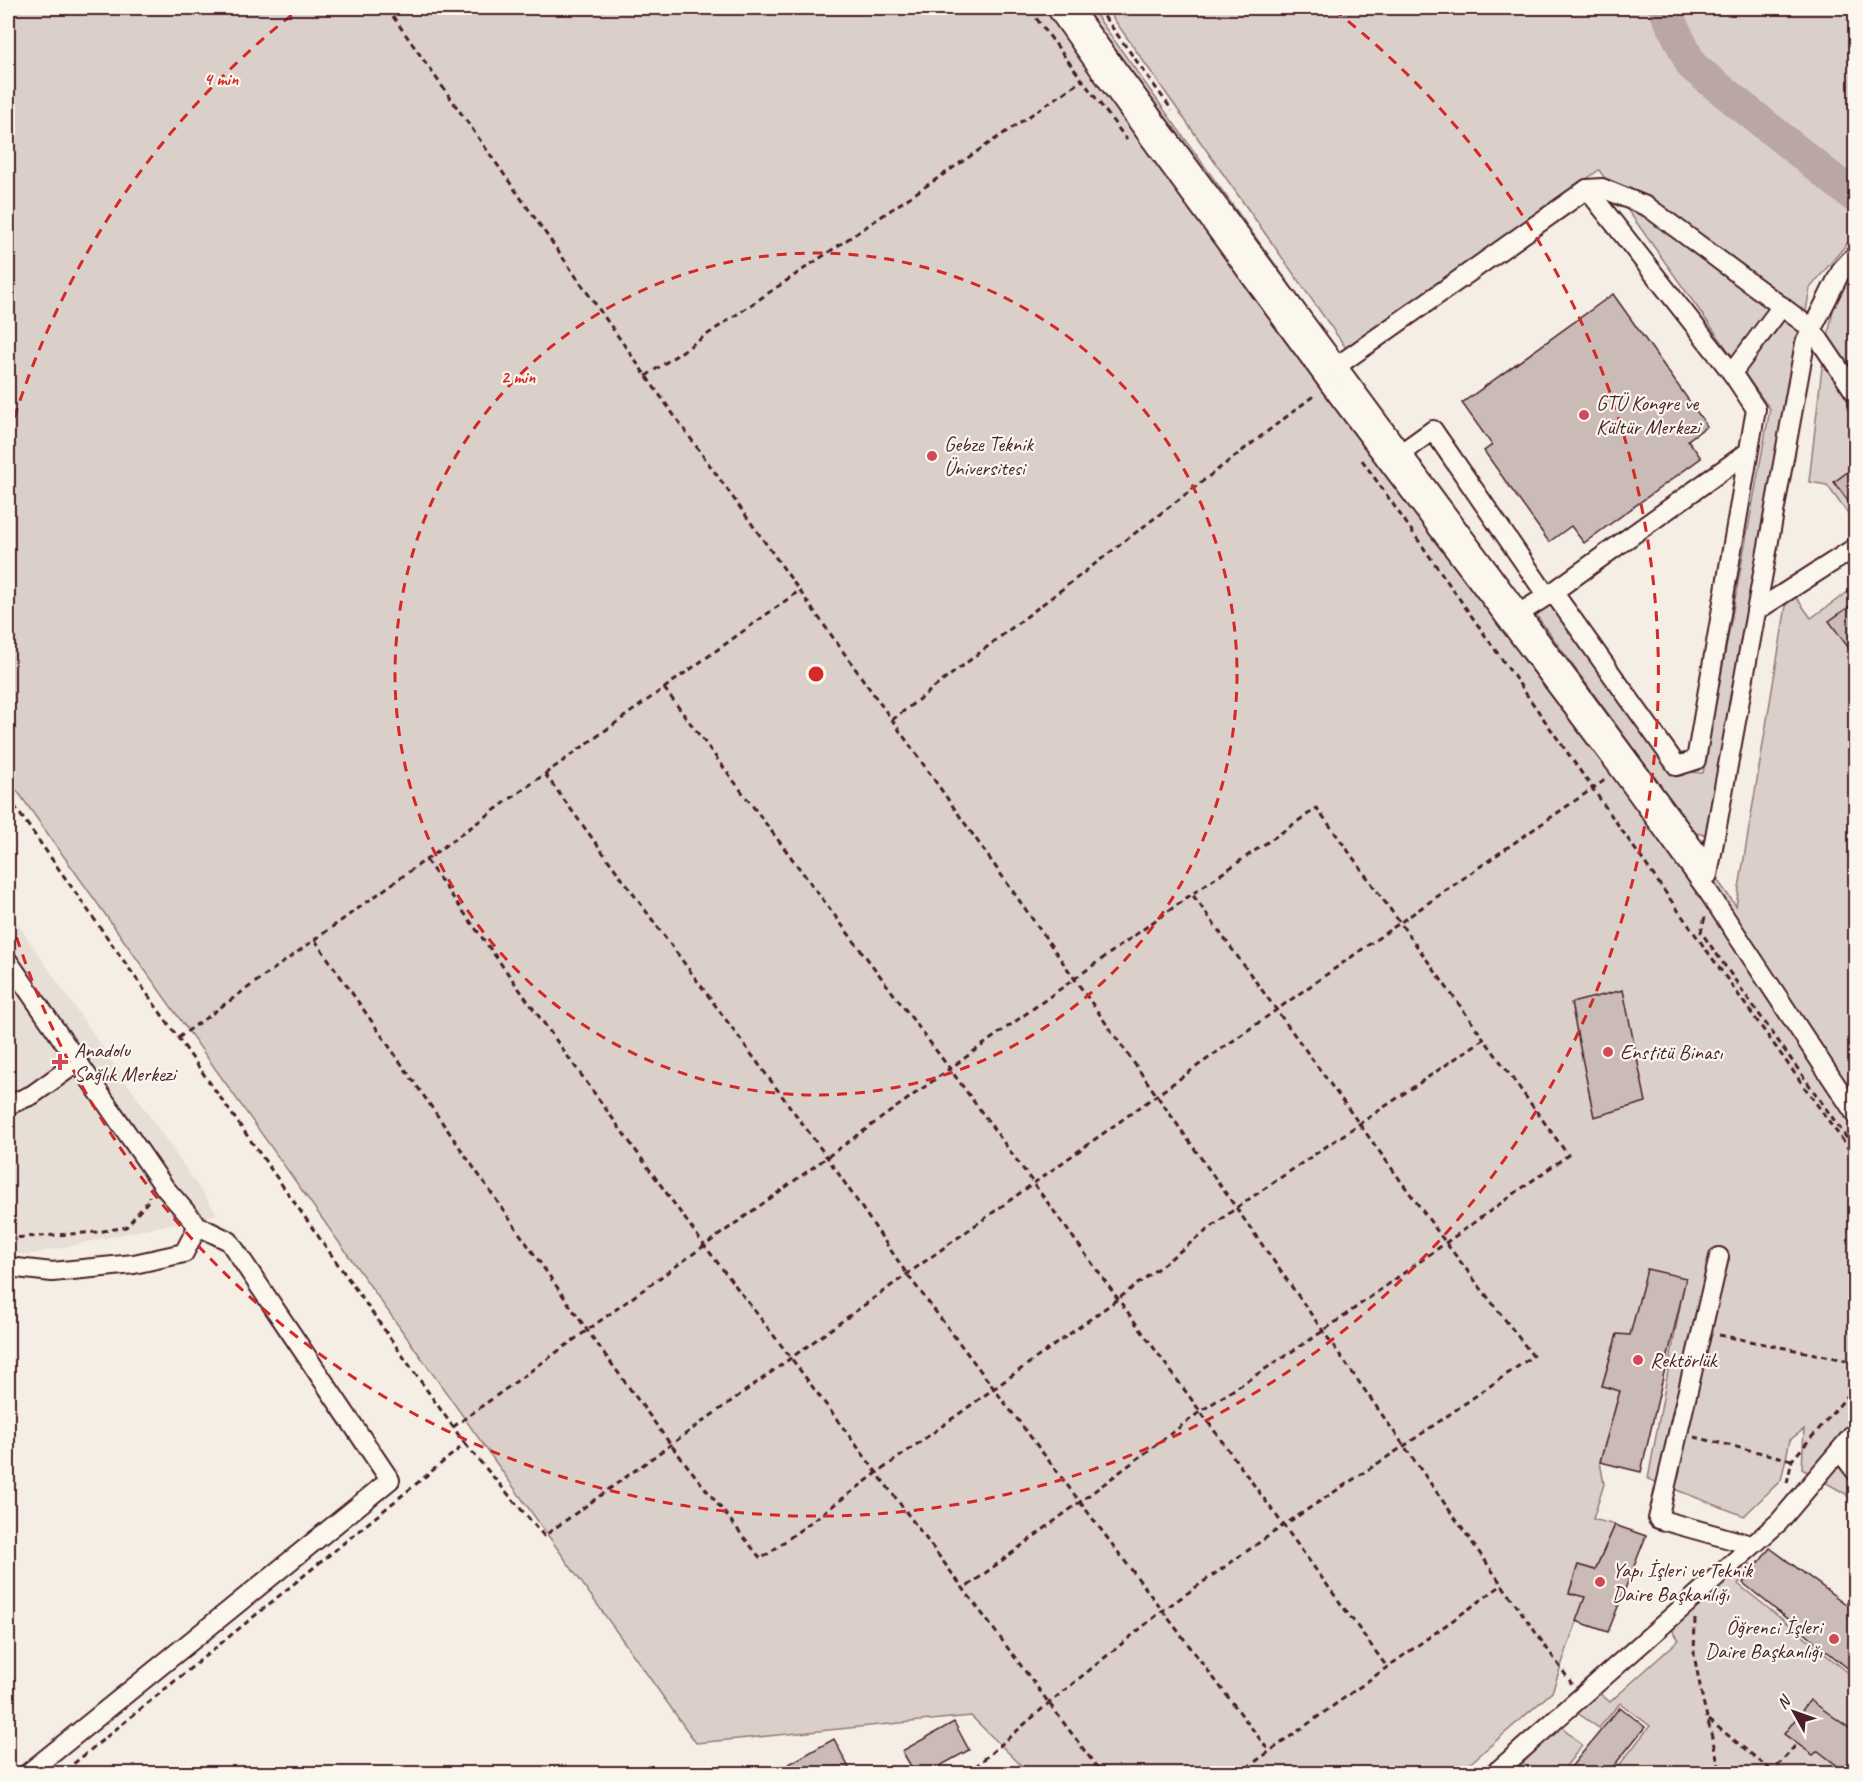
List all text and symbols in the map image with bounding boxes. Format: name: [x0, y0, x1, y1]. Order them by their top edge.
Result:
text: 4 min: [204, 68, 239, 90]
text: 2 min: [501, 366, 536, 388]
place label: GTÜ Kongre ve Kültür Merkezi: [1596, 390, 1703, 440]
marker: GTÜ Kongre ve Kültür Merkezi: [1577, 408, 1591, 422]
place label: Gebze Teknik Üniversitesi: [944, 431, 1034, 481]
marker: Gebze Teknik Üniversitesi: [925, 449, 939, 463]
centre of rings: [806, 664, 826, 684]
place label: Anadolu Sağlık Merkezi: [74, 1037, 178, 1087]
place label: Enstitü Binası: [1620, 1039, 1723, 1065]
marker: Enstitü Binası: [1601, 1045, 1615, 1059]
marker: Anadolu Sağlık Merkezi: [51, 1053, 69, 1071]
place label: Rektörlük: [1650, 1347, 1719, 1373]
marker: Rektörlük: [1631, 1353, 1645, 1367]
place label: Yapı İşleri ve Teknik Daire Başkanlığı: [1612, 1557, 1753, 1607]
marker: Yapı İşleri ve Teknik Daire Başkanlığı: [1593, 1575, 1607, 1589]
place label: Öğrenci İşleri Daire Başkanlığı: [1705, 1614, 1825, 1664]
marker: Öğrenci İşleri Daire Başkanlığı: [1827, 1632, 1841, 1646]
north arrow: [1764, 1682, 1824, 1742]
text: N: [1772, 1690, 1796, 1713]

